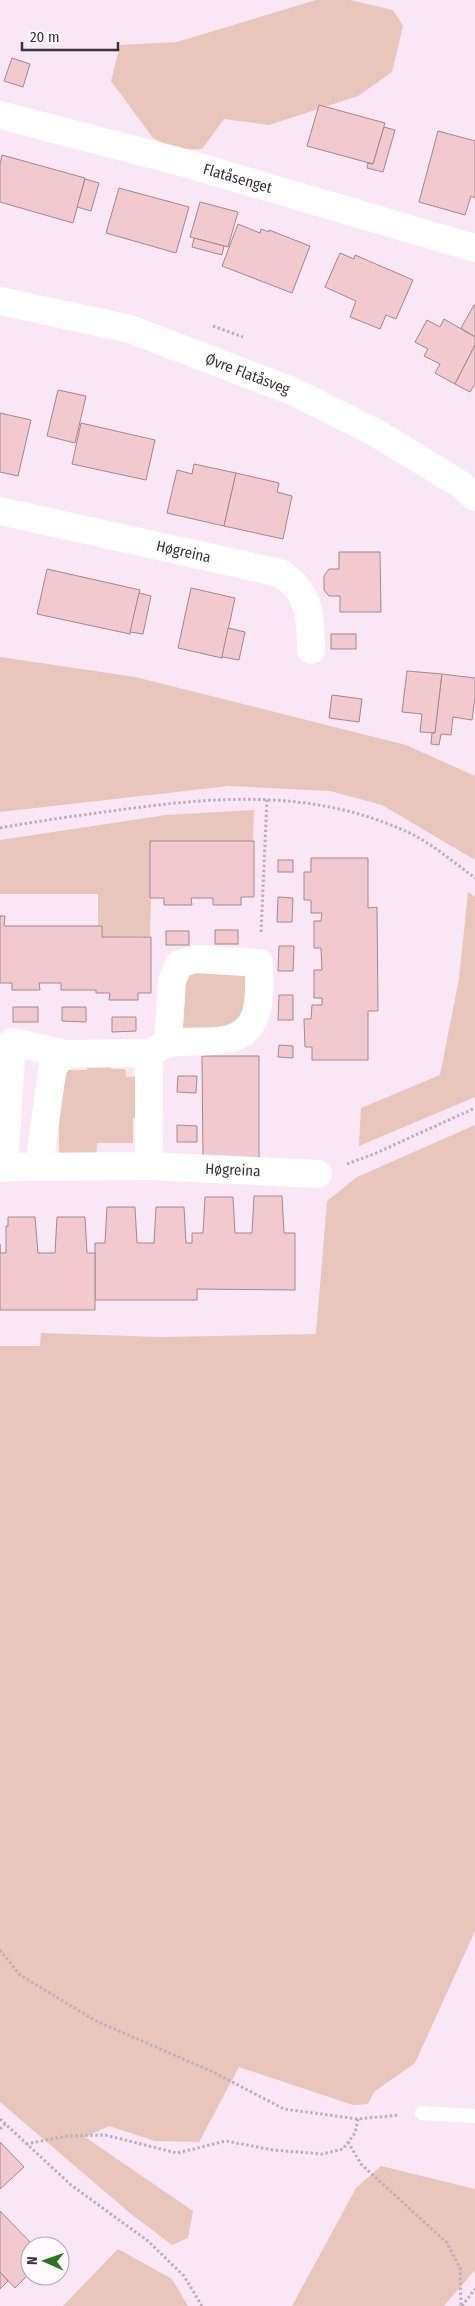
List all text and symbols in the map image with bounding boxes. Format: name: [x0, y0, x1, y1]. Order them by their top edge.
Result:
scale bar: [22, 20, 119, 52]
text: 20 m: [30, 28, 60, 46]
street label: Flatåsenget: [201, 160, 274, 197]
street label: Øvre Flatåsveg: [203, 350, 292, 398]
street label: Høgreina: [155, 537, 213, 566]
street label: Høgreina: [205, 1160, 261, 1180]
north arrow: [20, 2236, 70, 2286]
text: N: [24, 2256, 41, 2265]

